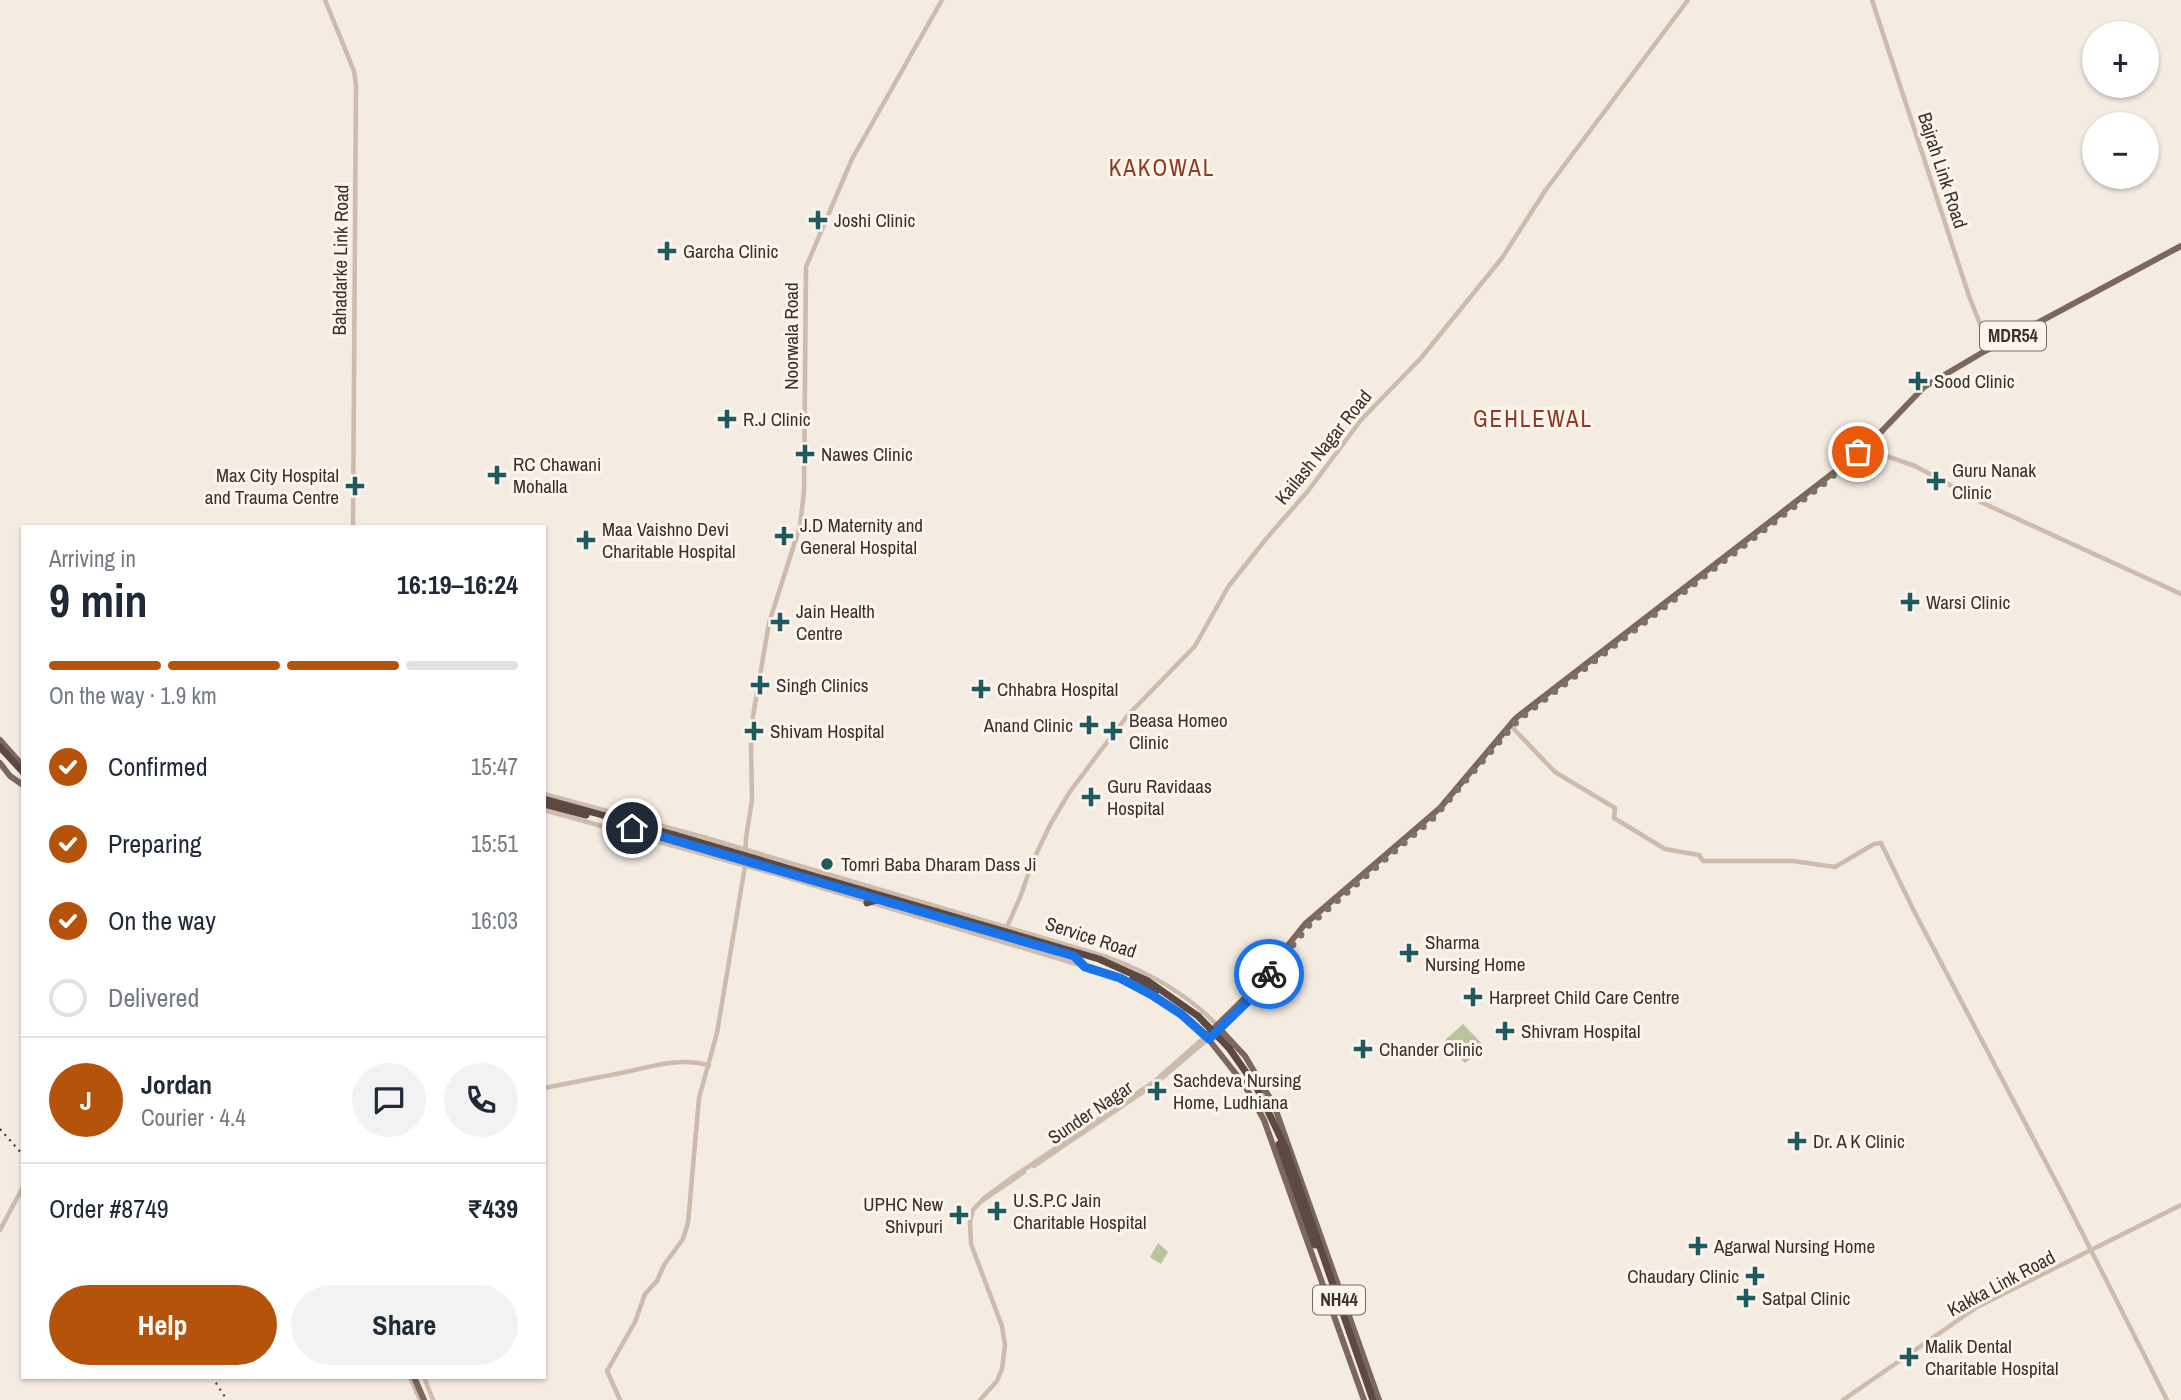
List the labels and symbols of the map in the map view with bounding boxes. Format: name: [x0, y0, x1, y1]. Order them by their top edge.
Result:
street label: Bajrah Link Road: [1912, 109, 1974, 231]
district label: KAKOWAL: [1109, 152, 1215, 183]
street label: Bahadarke Link Road: [326, 184, 354, 336]
place label: Joshi Clinic: [834, 207, 916, 233]
marker: Joshi Clinic: [808, 210, 828, 230]
place label: Garcha Clinic: [683, 238, 778, 264]
marker: Garcha Clinic: [657, 241, 677, 261]
street label: Noorwala Road: [778, 282, 804, 390]
road number: MDR54: [1980, 322, 2046, 350]
place label: Sood Clinic: [1934, 368, 2015, 394]
marker: Sood Clinic: [1908, 371, 1928, 391]
street label: Kailash Nagar Road: [1269, 384, 1377, 510]
district label: GEHLEWAL: [1473, 403, 1593, 434]
place label: R.J Clinic: [743, 406, 811, 432]
marker: R.J Clinic: [717, 409, 737, 429]
pin: [1828, 422, 1888, 482]
place label: Nawes Clinic: [821, 441, 913, 467]
marker: Nawes Clinic: [795, 444, 815, 464]
place label: RC Chawani Mohalla: [513, 451, 601, 499]
place label: Guru Nanak Clinic: [1952, 457, 2036, 505]
place label: Max City Hospital and Trauma Centre: [205, 462, 339, 510]
marker: RC Chawani Mohalla: [487, 465, 507, 485]
marker: Guru Nanak Clinic: [1926, 471, 1946, 491]
marker: Max City Hospital and Trauma Centre: [345, 476, 365, 496]
place label: J.D Maternity and General Hospital: [800, 512, 923, 560]
place label: Maa Vaishno Devi Charitable Hospital: [602, 516, 735, 564]
marker: J.D Maternity and General Hospital: [774, 526, 794, 546]
marker: Maa Vaishno Devi Charitable Hospital: [576, 530, 596, 550]
place label: Warsi Clinic: [1926, 589, 2010, 615]
marker: Warsi Clinic: [1900, 592, 1920, 612]
place label: Jain Health Centre: [796, 598, 875, 646]
marker: Jain Health Centre: [770, 612, 790, 632]
place label: Singh Clinics: [776, 672, 869, 698]
marker: Singh Clinics: [750, 675, 770, 695]
place label: Chhabra Hospital: [997, 676, 1118, 702]
marker: Chhabra Hospital: [971, 679, 991, 699]
place label: Beasa Homeo Clinic: [1129, 707, 1228, 755]
place label: Anand Clinic: [983, 712, 1073, 738]
marker: Anand Clinic: [1079, 715, 1099, 735]
place label: Shivam Hospital: [770, 718, 884, 744]
marker: Shivam Hospital: [744, 721, 764, 741]
marker: Beasa Homeo Clinic: [1103, 721, 1123, 741]
place label: Guru Ravidaas Hospital: [1107, 773, 1212, 821]
marker: Guru Ravidaas Hospital: [1081, 787, 1101, 807]
pin: [602, 798, 662, 858]
place label: Tomri Baba Dharam Dass Ji: [841, 851, 1037, 877]
marker: Tomri Baba Dharam Dass Ji: [819, 856, 835, 872]
street label: Service Road: [1042, 910, 1140, 964]
place label: Sharma Nursing Home: [1425, 929, 1525, 977]
courier: [1234, 939, 1304, 1009]
marker: Sharma Nursing Home: [1399, 943, 1419, 963]
place label: Harpreet Child Care Centre: [1489, 984, 1680, 1010]
marker: Harpreet Child Care Centre: [1463, 987, 1483, 1007]
place label: Shivram Hospital: [1521, 1018, 1641, 1044]
marker: Shivram Hospital: [1495, 1021, 1515, 1041]
place label: Chander Clinic: [1379, 1036, 1483, 1062]
marker: Chander Clinic: [1353, 1039, 1373, 1059]
place label: Sachdeva Nursing Home, Ludhiana: [1173, 1067, 1302, 1115]
street label: Sunder Nagar: [1043, 1074, 1138, 1150]
marker: Sachdeva Nursing Home, Ludhiana: [1147, 1081, 1167, 1101]
place label: Dr. A K Clinic: [1813, 1128, 1905, 1154]
marker: Dr. A K Clinic: [1787, 1131, 1807, 1151]
place label: U.S.P.C Jain Charitable Hospital: [1013, 1187, 1146, 1235]
place label: UPHC New Shivpuri: [863, 1191, 944, 1239]
marker: U.S.P.C Jain Charitable Hospital: [987, 1201, 1007, 1221]
marker: UPHC New Shivpuri: [949, 1205, 969, 1225]
place label: Agarwal Nursing Home: [1713, 1233, 1875, 1259]
marker: Agarwal Nursing Home: [1688, 1236, 1708, 1256]
street label: Kakka Link Road: [1943, 1244, 2059, 1322]
place label: Chaudary Clinic: [1627, 1263, 1739, 1289]
marker: Chaudary Clinic: [1745, 1266, 1765, 1286]
place label: Satpal Clinic: [1762, 1285, 1851, 1311]
road number: NH44: [1313, 1286, 1365, 1315]
marker: Satpal Clinic: [1736, 1288, 1756, 1308]
place label: Malik Dental Charitable Hospital: [1925, 1333, 2058, 1381]
marker: Malik Dental Charitable Hospital: [1899, 1347, 1919, 1367]

